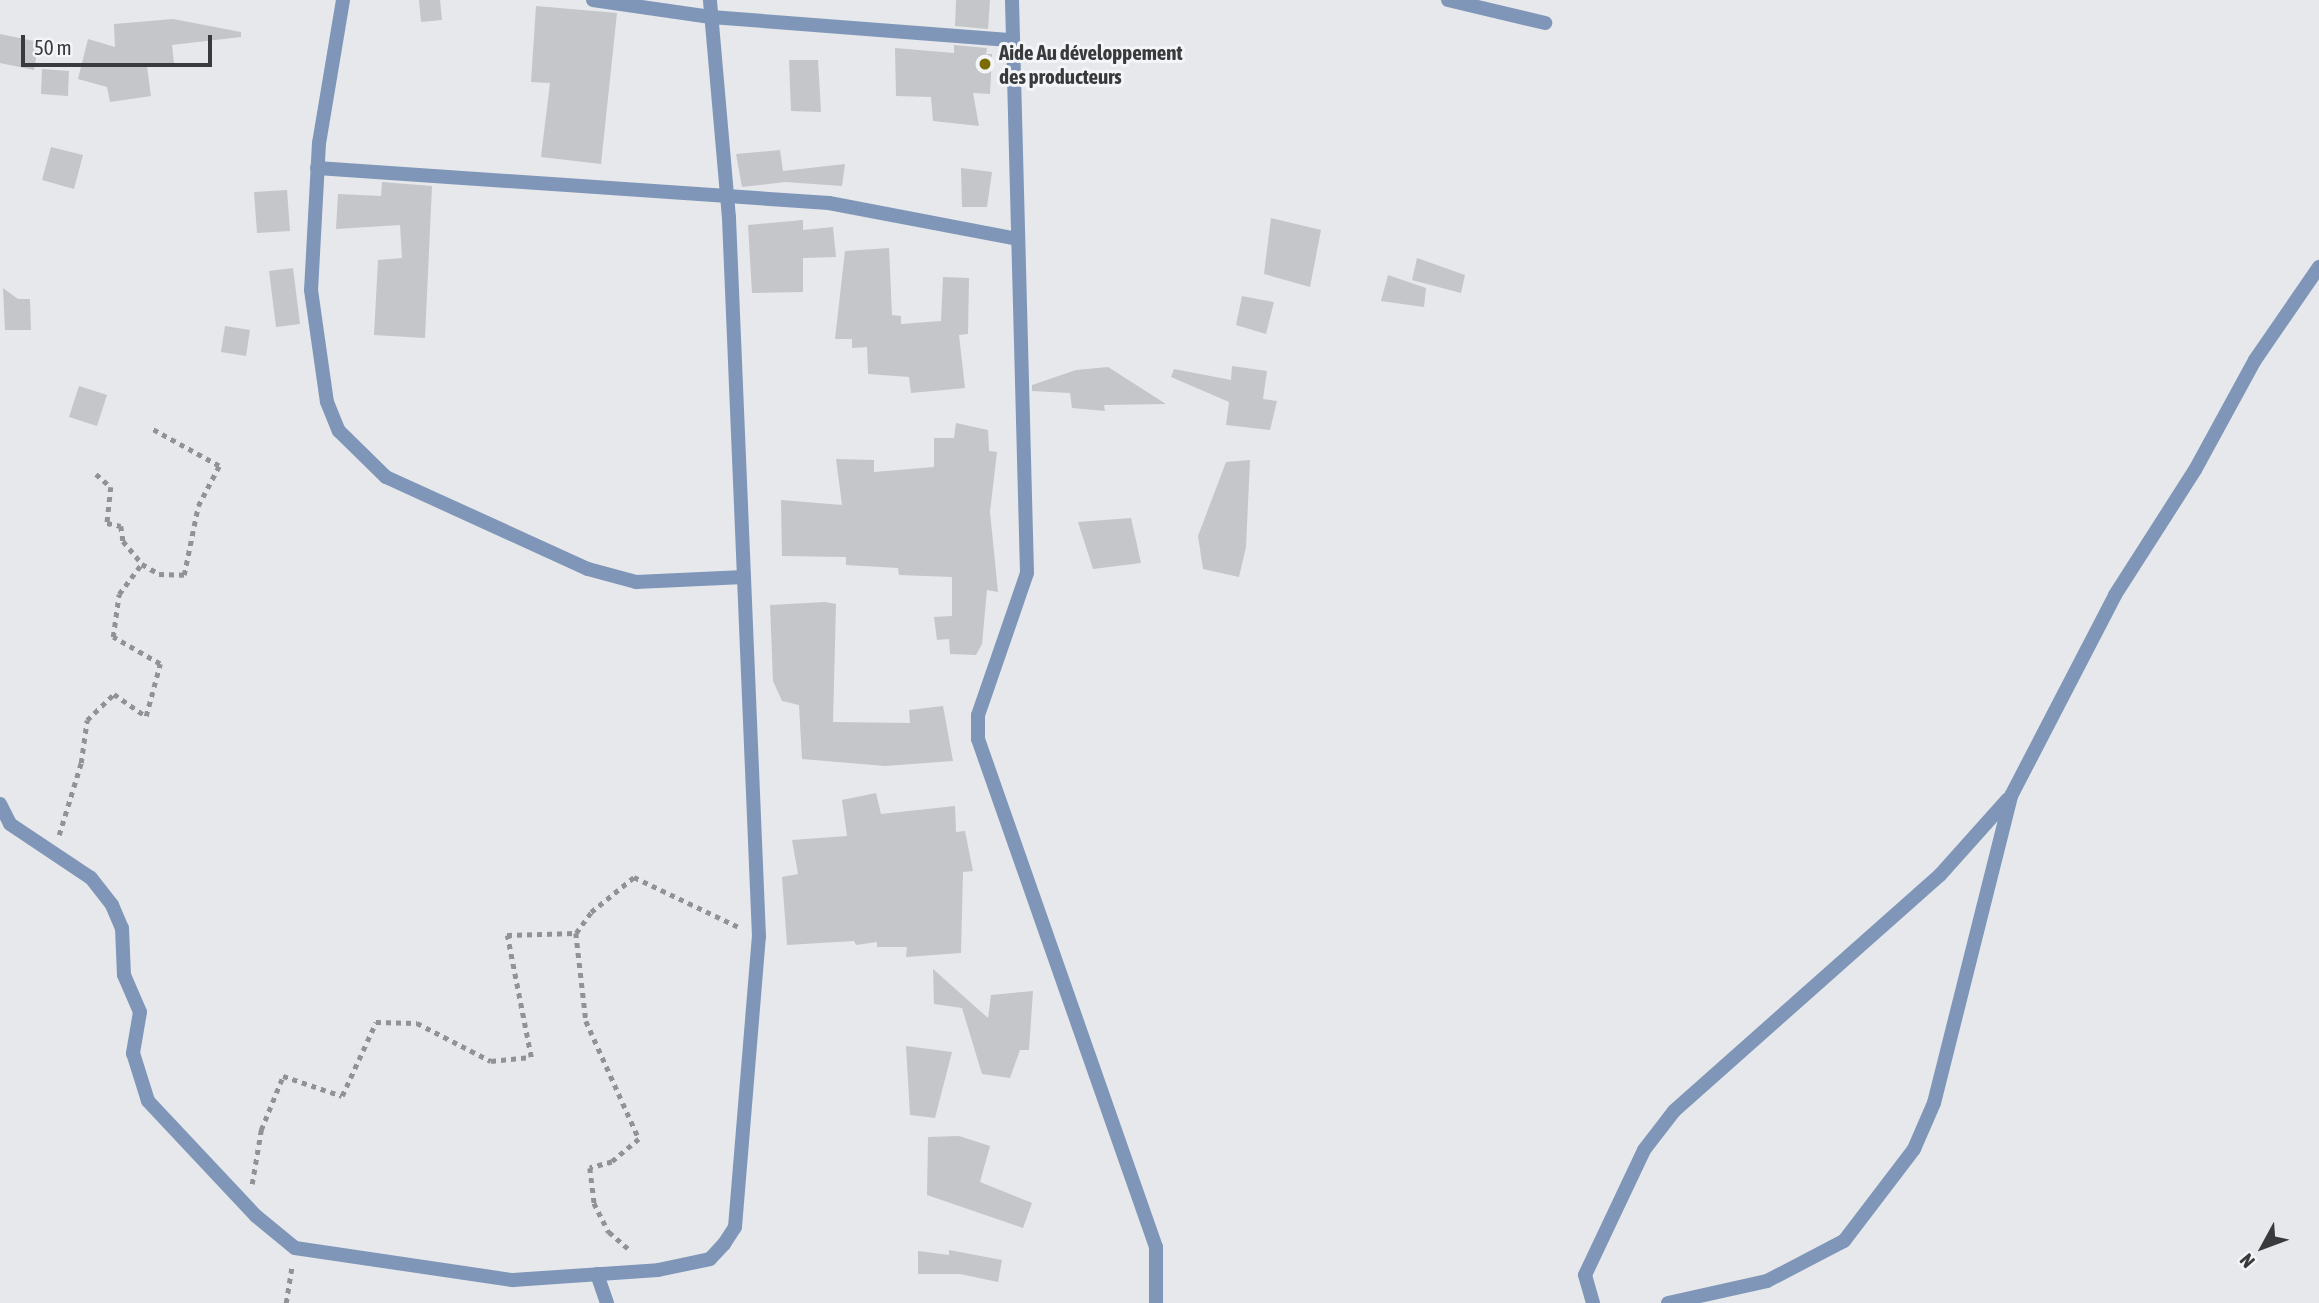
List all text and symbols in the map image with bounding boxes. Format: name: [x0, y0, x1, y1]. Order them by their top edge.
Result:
scale bar: [24, 21, 215, 65]
text: 50 m: [34, 35, 72, 59]
place label: Aide Au développement des producteurs: [999, 39, 1183, 89]
marker: Aide Au développement des producteurs: [977, 56, 993, 72]
north arrow: [2228, 1212, 2298, 1282]
text: N: [2235, 1249, 2259, 1272]

